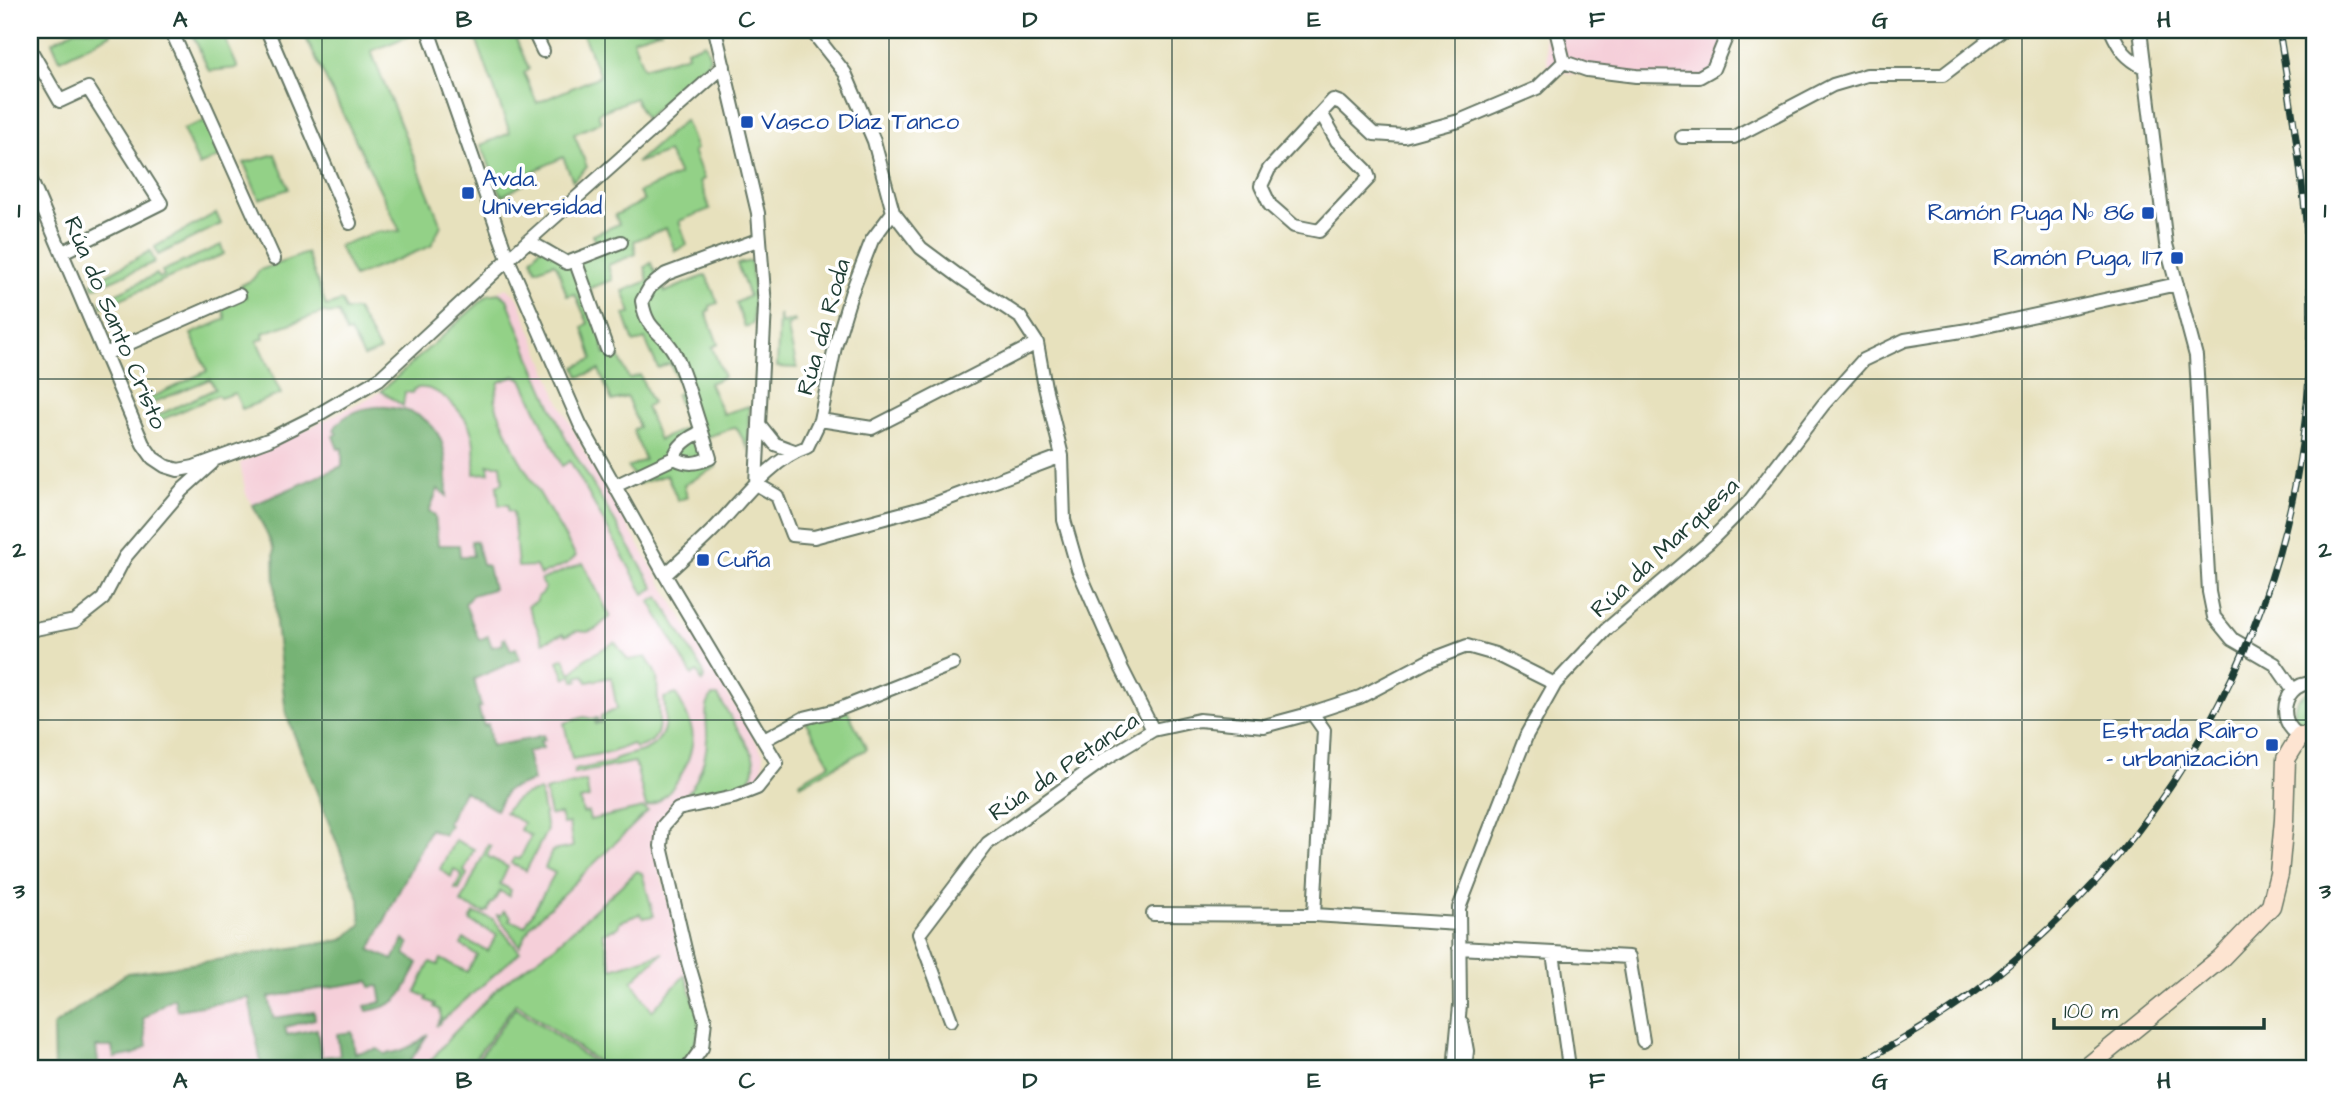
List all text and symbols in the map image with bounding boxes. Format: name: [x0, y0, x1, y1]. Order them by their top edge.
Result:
text: A: [173, 4, 188, 36]
text: B: [456, 4, 473, 36]
text: C: [739, 4, 756, 36]
text: D: [1023, 4, 1038, 36]
text: E: [1307, 4, 1321, 36]
text: F: [1589, 4, 1606, 36]
text: G: [1872, 4, 1888, 36]
text: H: [2157, 4, 2171, 36]
place label: Vasco Díaz Tanco: [761, 105, 960, 139]
marker: Vasco Díaz Tanco: [739, 114, 755, 130]
place label: Avda. Universidad: [482, 162, 602, 224]
marker: Avda. Universidad: [460, 185, 476, 201]
text: 1: [18, 194, 21, 226]
text: 1: [2324, 194, 2327, 226]
place label: Ramón Puga Nº 86: [1927, 196, 2134, 231]
marker: Ramón Puga Nº 86: [2140, 205, 2156, 221]
street label: Rúa do Santo Cristo: [55, 211, 175, 435]
place label: Ramón Puga, 117: [1993, 241, 2163, 276]
marker: Ramón Puga, 117: [2169, 250, 2185, 266]
street label: Rúa da Roda: [788, 255, 860, 399]
street label: Rúa da Marquesa: [1583, 470, 1747, 626]
text: 2: [11, 534, 26, 566]
text: 2: [2317, 534, 2332, 566]
place label: Cuña: [717, 543, 770, 577]
marker: Cuña: [695, 552, 711, 568]
street label: Rúa da Petanca: [982, 704, 1146, 830]
place label: Estrada Rairo - urbanización: [2103, 714, 2258, 776]
marker: Estrada Rairo - urbanización: [2264, 737, 2280, 753]
text: 3: [12, 875, 25, 907]
text: 3: [2318, 875, 2331, 907]
scale bar: [2054, 987, 2264, 1031]
text: 100 m: [2064, 997, 2119, 1026]
text: A: [173, 1065, 188, 1097]
text: B: [456, 1065, 473, 1097]
text: C: [739, 1065, 756, 1097]
text: D: [1023, 1065, 1038, 1097]
text: E: [1307, 1065, 1321, 1097]
text: F: [1589, 1065, 1606, 1097]
text: G: [1872, 1065, 1888, 1097]
text: H: [2157, 1065, 2171, 1097]

